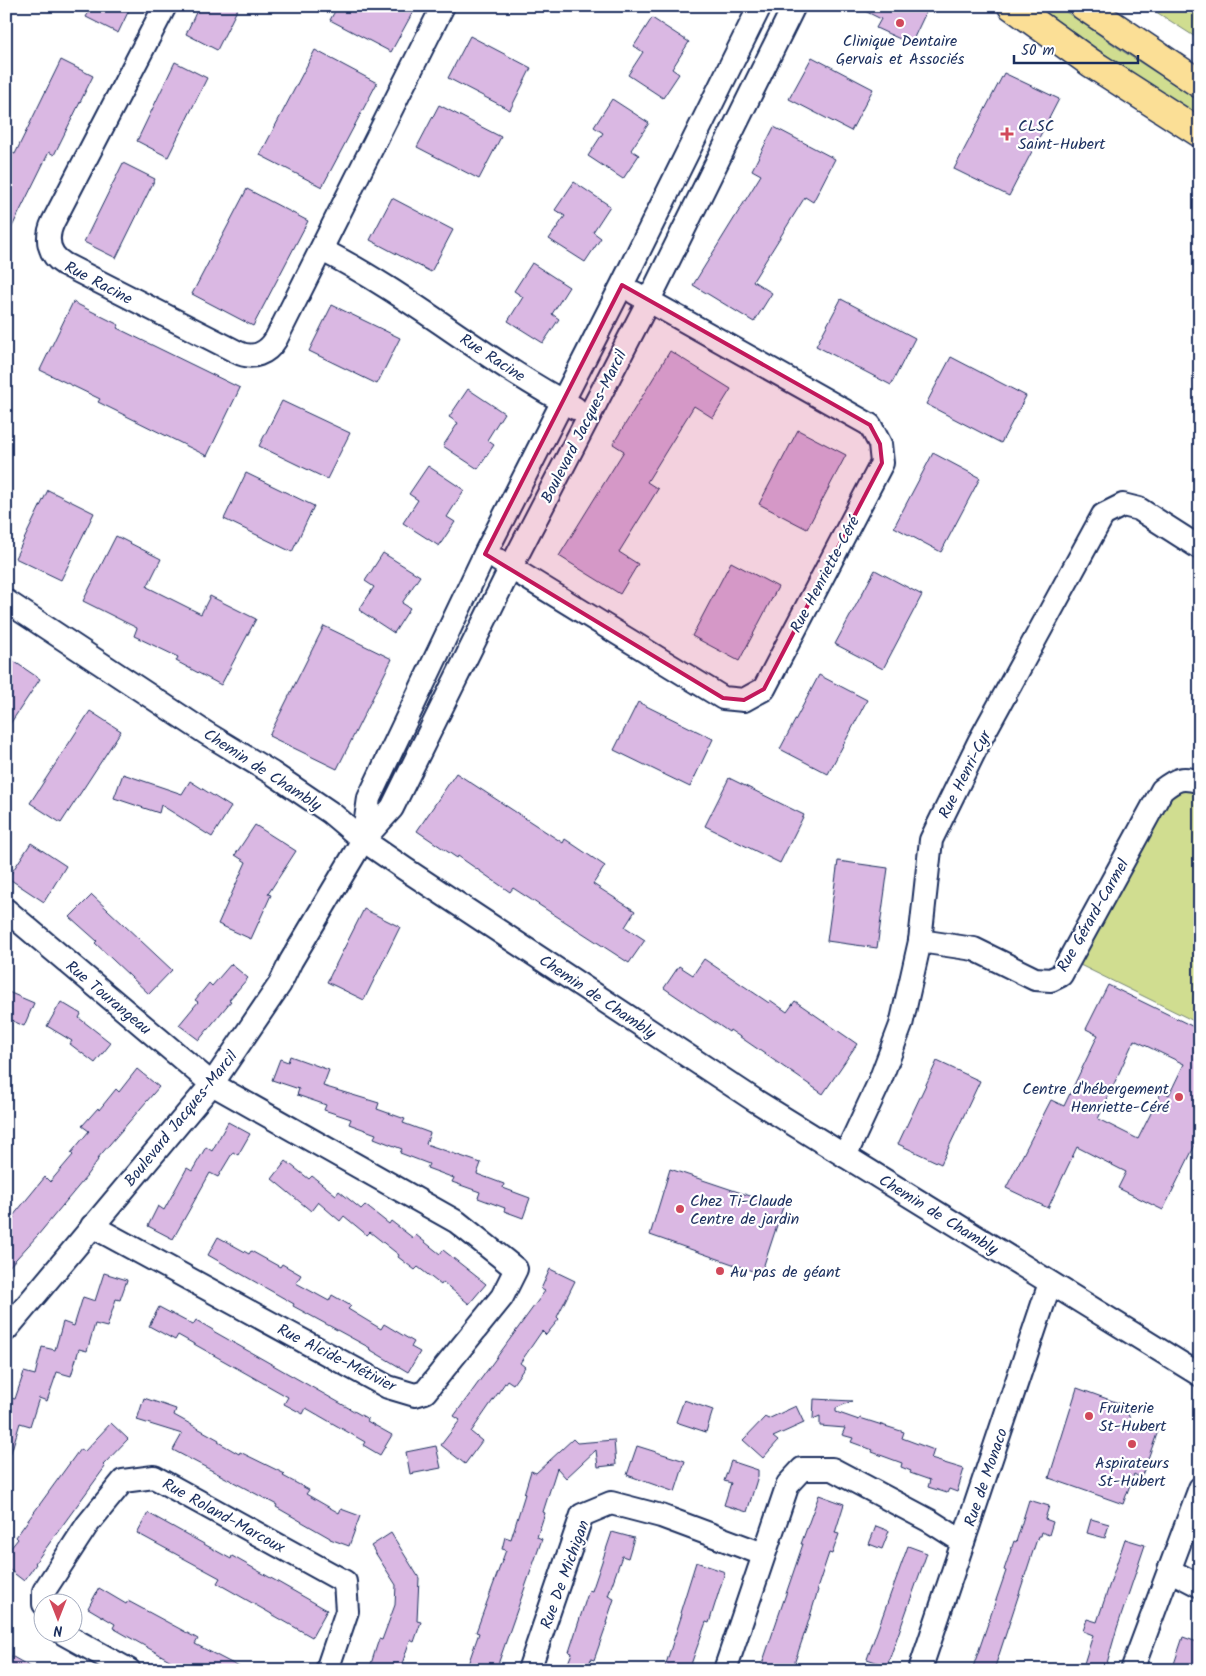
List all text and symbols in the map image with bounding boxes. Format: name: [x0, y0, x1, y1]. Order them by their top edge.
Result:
marker: Clinique Dentaire Gervais et Associés: [894, 17, 906, 29]
place label: Clinique Dentaire Gervais et Associés: [836, 29, 965, 72]
scale bar: [1014, 32, 1137, 64]
text: 50 m: [1021, 39, 1055, 63]
place label: CLSC Saint-Hubert: [1018, 114, 1106, 157]
marker: CLSC Saint-Hubert: [1000, 127, 1014, 141]
street label: Rue Racine: [60, 255, 137, 312]
street label: Rue Racine: [454, 328, 530, 389]
street label: Boulevard Jacques-Marcil: [535, 346, 634, 508]
street label: Rue Henriette-Céré: [784, 511, 867, 638]
street label: Chemin de Chambly: [198, 723, 327, 818]
street label: Rue Henri-Cyr: [932, 725, 999, 823]
street label: Rue Gérard-Carmel: [1051, 854, 1136, 977]
street label: Chemin de Chambly: [534, 949, 661, 1046]
street label: Rue Tourangeau: [60, 955, 157, 1042]
street label: Boulevard Jacques-Marcil: [118, 1045, 244, 1193]
place label: Centre d'hébergement Henriette-Céré: [1022, 1077, 1170, 1120]
marker: Centre d'hébergement Henriette-Céré: [1173, 1091, 1185, 1103]
street label: Chemin de Chambly: [874, 1168, 1003, 1262]
place label: Chez Ti-Claude Centre de jardin: [690, 1189, 799, 1232]
marker: Chez Ti-Claude Centre de jardin: [674, 1203, 686, 1215]
place label: Au pas de géant: [730, 1260, 841, 1285]
marker: Au pas de géant: [714, 1265, 726, 1277]
street label: Rue Alcide-Métivier: [273, 1318, 402, 1400]
place label: Fruiterie St-Hubert: [1099, 1396, 1167, 1439]
marker: Fruiterie St-Hubert: [1083, 1410, 1095, 1422]
street label: Rue de Monaco: [958, 1425, 1015, 1530]
marker: Aspirateurs St-Hubert: [1126, 1438, 1138, 1450]
place label: Aspirateurs St-Hubert: [1095, 1451, 1169, 1494]
street label: Rue Roland-Marcoux: [157, 1472, 290, 1561]
street label: Rue De Michigan: [534, 1517, 597, 1632]
north arrow: [32, 1594, 82, 1644]
text: N: [53, 1619, 62, 1641]

